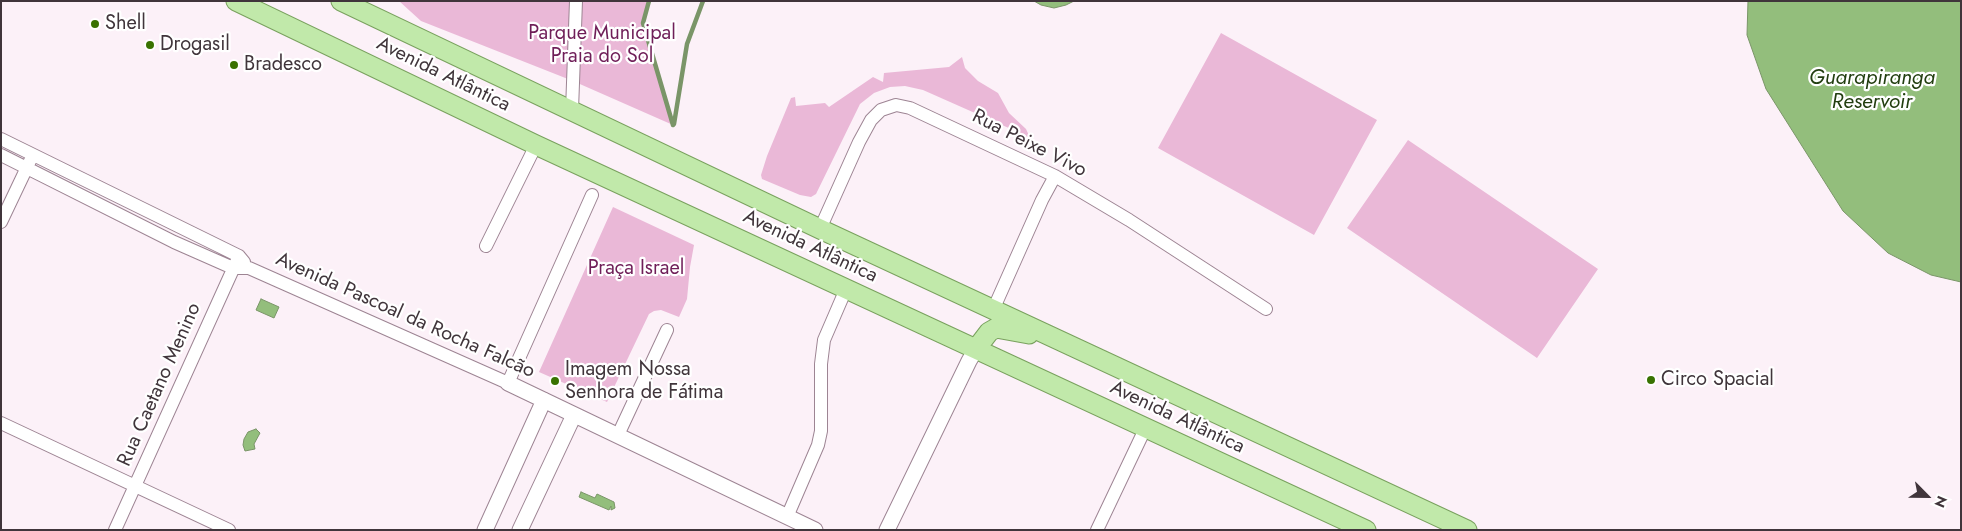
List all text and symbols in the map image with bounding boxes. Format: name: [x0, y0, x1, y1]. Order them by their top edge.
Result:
place label: Shell: [105, 12, 146, 36]
marker: Shell: [89, 18, 101, 30]
park label: Parque Municipal Praia do Sol: [528, 22, 676, 69]
street label: Avenida Atlântica: [372, 32, 514, 118]
place label: Drogasil: [160, 33, 230, 57]
marker: Drogasil: [144, 39, 156, 51]
place label: Bradesco: [244, 53, 322, 77]
marker: Bradesco: [228, 59, 240, 71]
water label: Guarapiranga Reservoir: [1809, 66, 1935, 116]
street label: Rua Peixe Vivo: [968, 105, 1090, 183]
street label: Avenida Atlântica: [739, 205, 881, 289]
street label: Avenida Pascoal da Rocha Falcão: [272, 248, 538, 384]
park label: Praça Israel: [588, 257, 684, 281]
street label: Rua Caetano Menino: [113, 300, 207, 470]
place label: Imagem Nossa Senhora de Fátima: [565, 358, 723, 405]
place label: Circo Spacial: [1661, 368, 1774, 392]
marker: Circo Spacial: [1645, 374, 1657, 386]
marker: Imagem Nossa Senhora de Fátima: [549, 375, 561, 387]
street label: Avenida Atlântica: [1106, 376, 1248, 460]
north arrow: [1902, 471, 1952, 521]
text: N: [1929, 493, 1952, 511]

